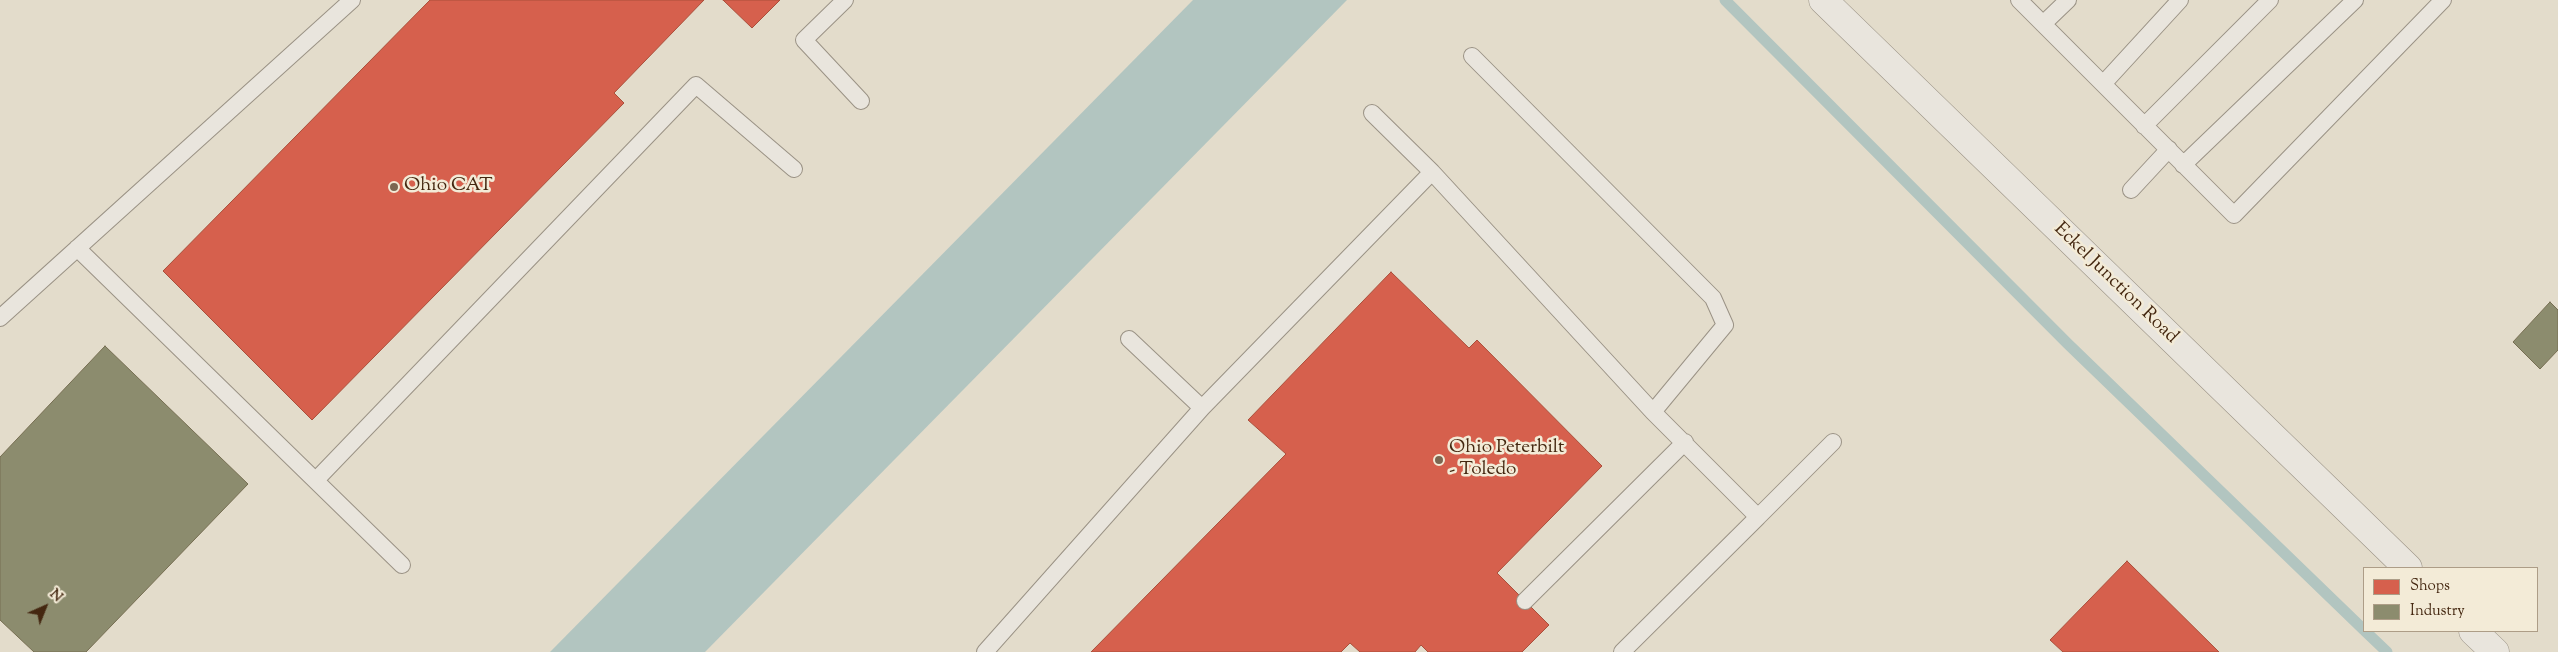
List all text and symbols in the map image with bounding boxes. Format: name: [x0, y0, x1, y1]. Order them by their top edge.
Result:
place label: Ohio CAT: [404, 176, 493, 198]
marker: Ohio CAT: [388, 181, 400, 193]
street label: Eckel Junction Road: [2048, 219, 2182, 349]
place label: Ohio Peterbilt - Toledo: [1449, 438, 1564, 482]
marker: Ohio Peterbilt - Toledo: [1433, 454, 1445, 466]
legend: [2363, 567, 2538, 632]
text: Shops: [2410, 576, 2450, 597]
north arrow: [20, 582, 70, 632]
text: N: [44, 585, 66, 607]
text: Industry: [2410, 601, 2465, 622]

